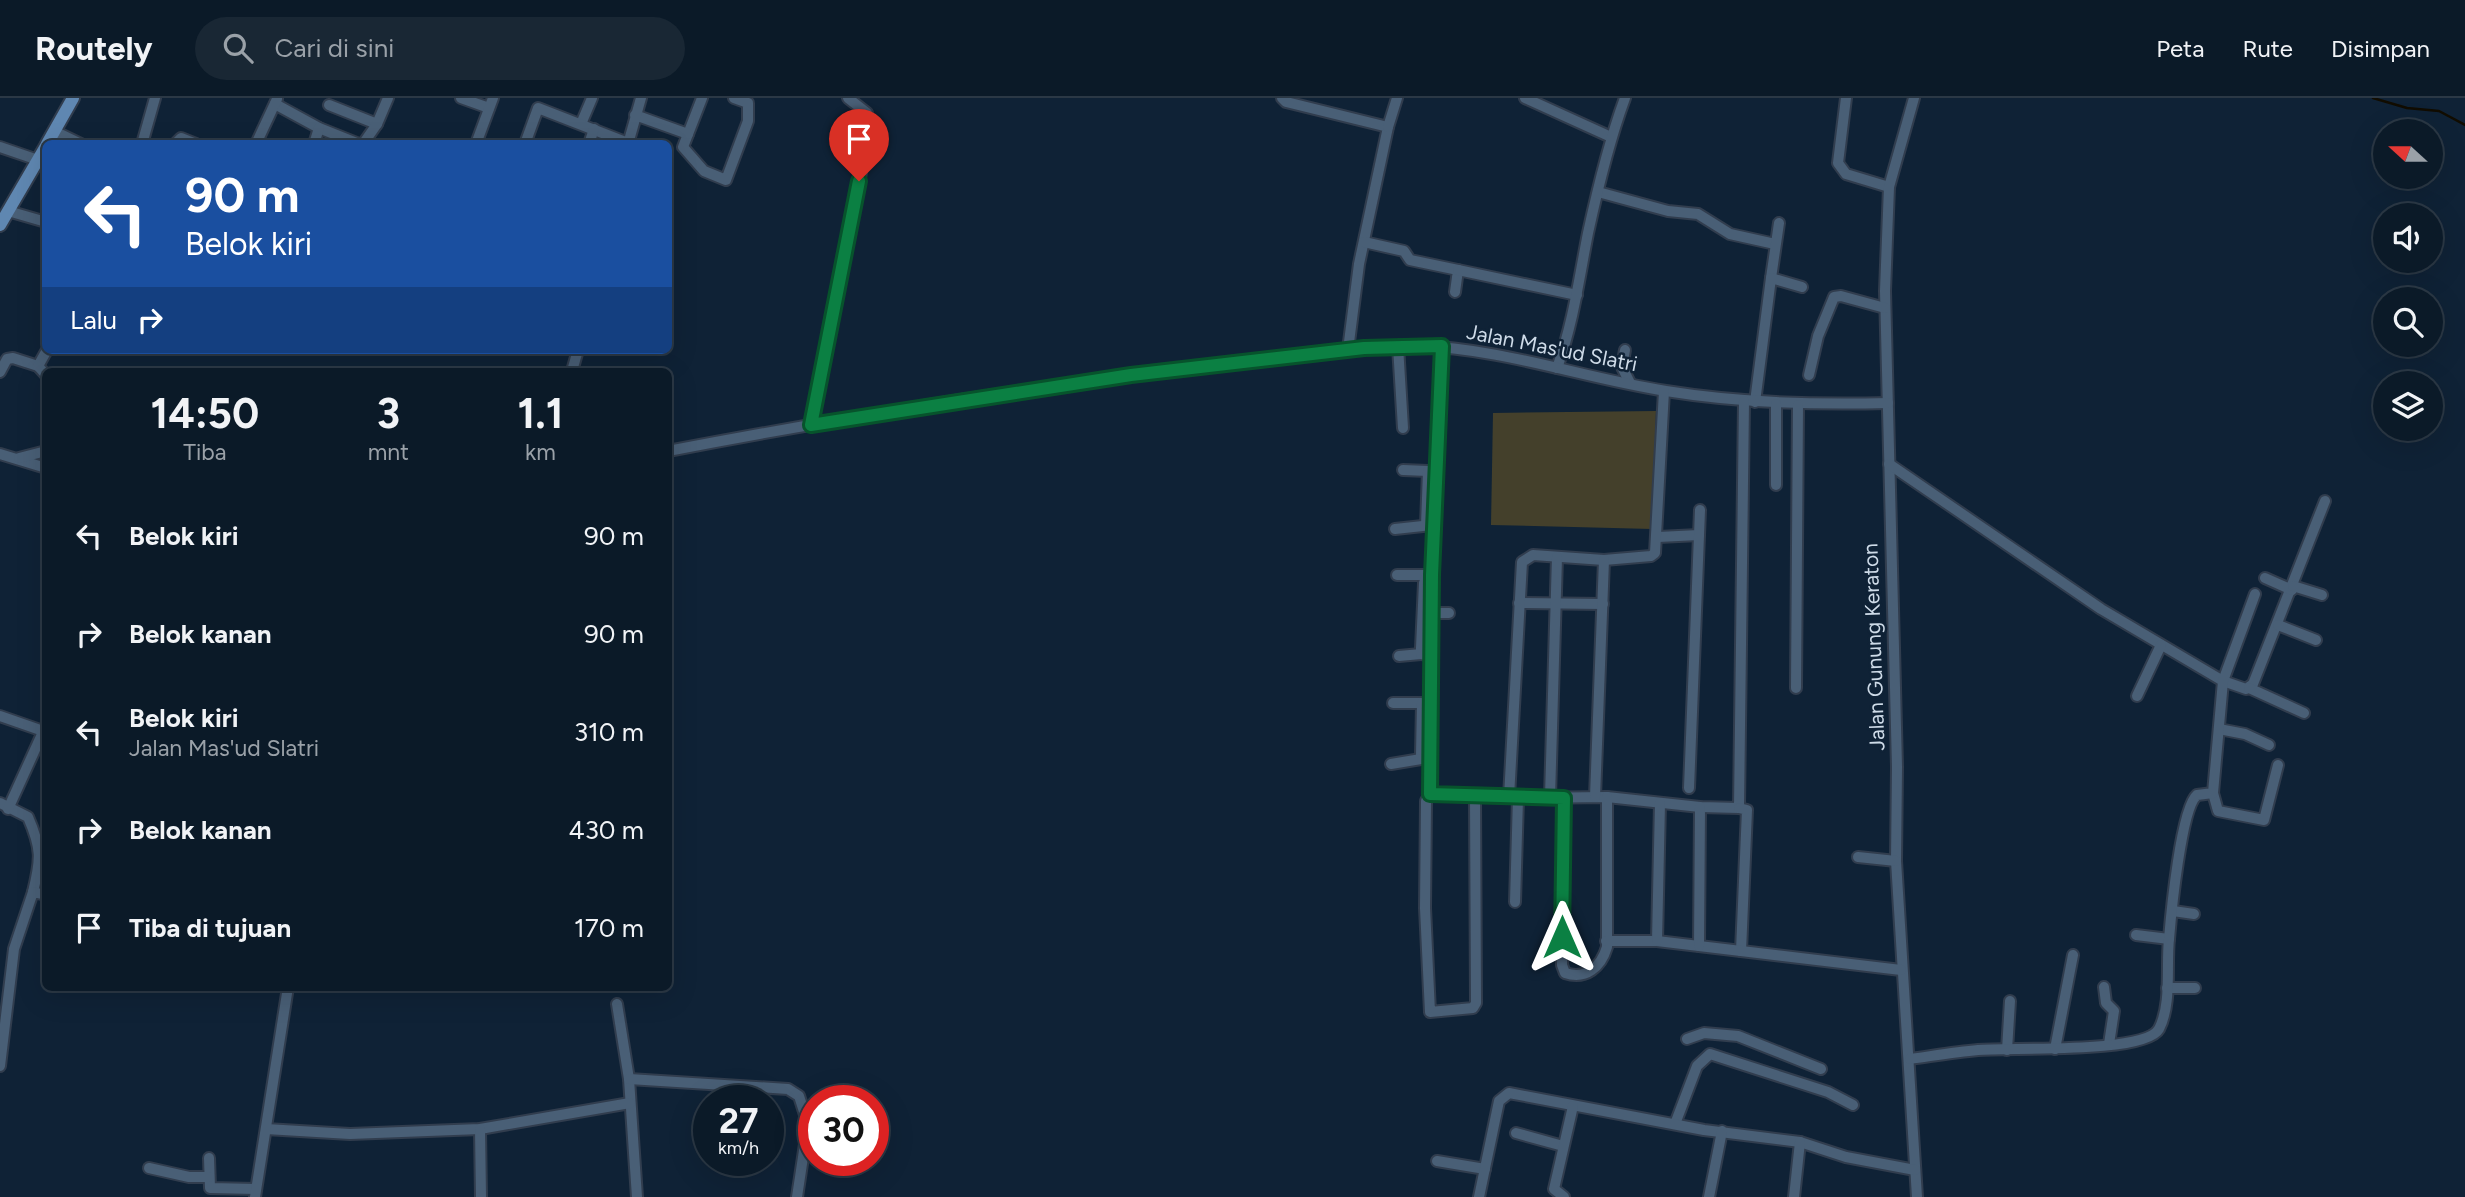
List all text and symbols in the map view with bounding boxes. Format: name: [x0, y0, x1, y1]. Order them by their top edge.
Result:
search box: [195, 17, 685, 80]
text: Routely: [35, 29, 153, 68]
icon: search: [219, 29, 257, 67]
text: Cari di sini: [275, 32, 394, 64]
text: Peta: [2156, 34, 2204, 63]
text: Rute: [2242, 34, 2293, 63]
text: Disimpan: [2331, 34, 2430, 63]
pin: [829, 109, 889, 181]
north arrow: [2373, 119, 2443, 189]
map controls: [2373, 119, 2443, 441]
icon: arrive: [840, 120, 878, 158]
text: 90 m: [185, 165, 300, 224]
icon: left: [70, 168, 161, 259]
button: sound: [2373, 203, 2443, 273]
text: Belok kiri: [185, 225, 312, 263]
button: search: [2373, 287, 2443, 357]
icon: right: [131, 301, 169, 339]
text: Lalu: [70, 304, 117, 336]
street label: Jalan Mas'ud Slatri: [1465, 319, 1640, 376]
button: layers: [2373, 371, 2443, 441]
text: 14:50: [151, 388, 259, 439]
text: 3: [377, 388, 400, 439]
text: 1.1: [518, 388, 563, 439]
text: Tiba: [183, 438, 227, 466]
text: mnt: [368, 438, 409, 466]
text: km: [525, 438, 556, 466]
icon: left: [70, 517, 108, 555]
text: Belok kiri: [129, 520, 238, 552]
text: 90 m: [584, 520, 644, 552]
street label: Jalan Gunung Keraton: [1857, 543, 1890, 751]
icon: right: [70, 615, 108, 653]
text: Belok kanan: [129, 618, 272, 650]
text: 90 m: [584, 618, 644, 650]
text: Belok kiri: [129, 702, 238, 734]
icon: left: [70, 713, 108, 751]
text: 310 m: [574, 716, 644, 748]
text: Jalan Mas'ud Slatri: [129, 734, 319, 762]
icon: right: [70, 811, 108, 849]
text: Belok kanan: [129, 814, 272, 846]
text: 430 m: [568, 814, 644, 846]
position arrow: [1525, 900, 1599, 974]
icon: arrive: [70, 909, 108, 947]
text: Tiba di tujuan: [129, 912, 291, 944]
text: 170 m: [574, 912, 644, 944]
speed limit sign: 30: [798, 1085, 889, 1176]
text: 27: [719, 1100, 758, 1142]
text: km/h: [718, 1137, 759, 1159]

